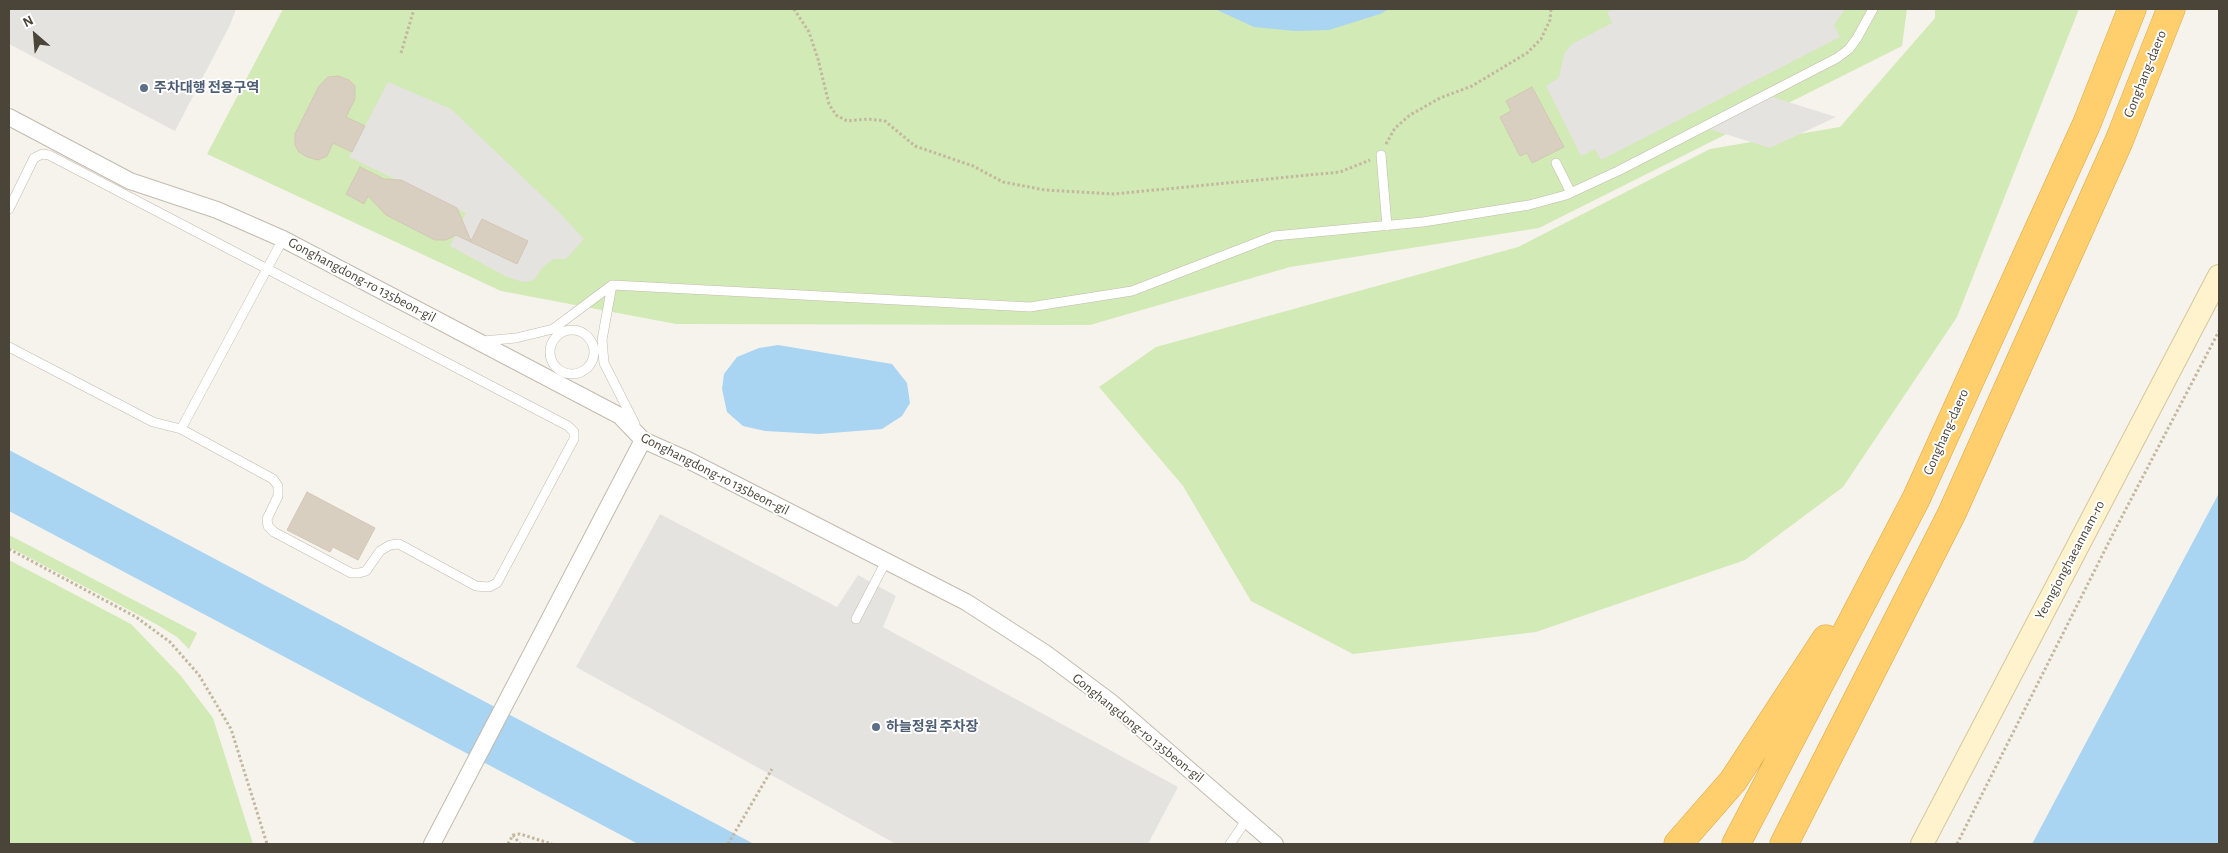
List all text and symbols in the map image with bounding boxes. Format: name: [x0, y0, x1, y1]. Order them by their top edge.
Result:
north arrow: [10, 10, 60, 60]
text: N: [21, 13, 36, 30]
street label: Gonghang-daero: [2120, 28, 2170, 120]
place label: 주차대행 전용구역: [154, 80, 259, 96]
marker: 주차대행 전용구역: [138, 82, 150, 94]
street label: Gonghangdong-ro 135beon-gil: [285, 234, 439, 326]
street label: Gonghang-daero: [1920, 386, 1972, 478]
street label: Gonghangdong-ro 135beon-gil: [638, 429, 792, 519]
street label: Yeongjonghaeannam-ro: [2031, 498, 2109, 622]
street label: Gonghangdong-ro 135beon-gil: [1069, 670, 1207, 786]
place label: 하늘정원 주차장: [886, 719, 978, 735]
marker: 하늘정원 주차장: [870, 721, 882, 733]

